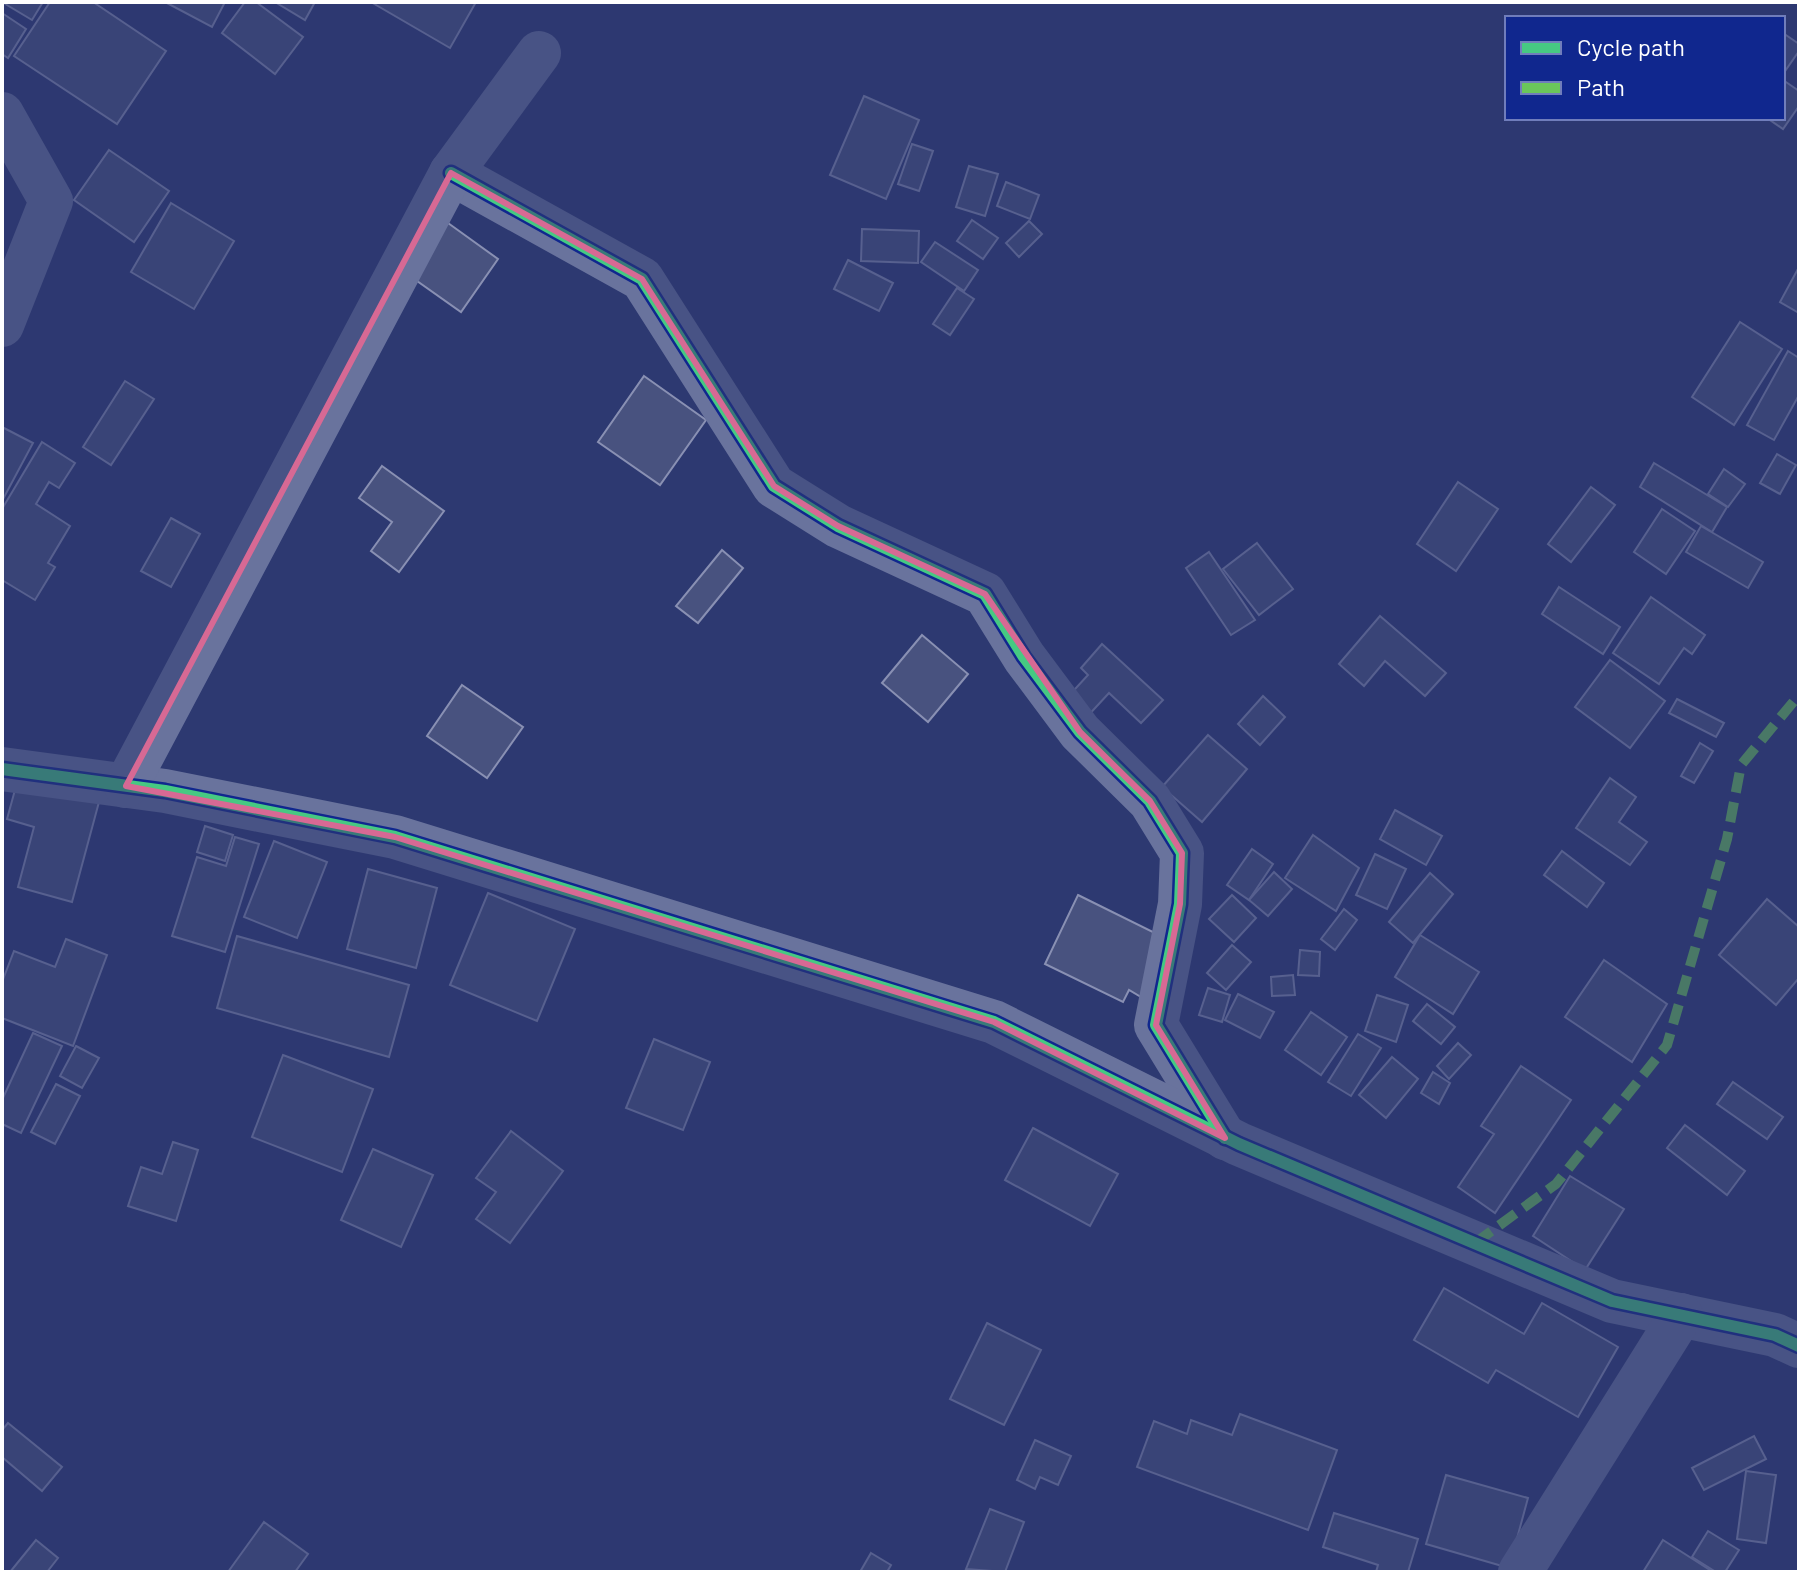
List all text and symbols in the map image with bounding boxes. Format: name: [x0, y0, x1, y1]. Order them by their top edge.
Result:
legend: [1505, 16, 1785, 120]
text: Cycle path: [1577, 32, 1685, 61]
text: Path: [1577, 72, 1625, 101]

